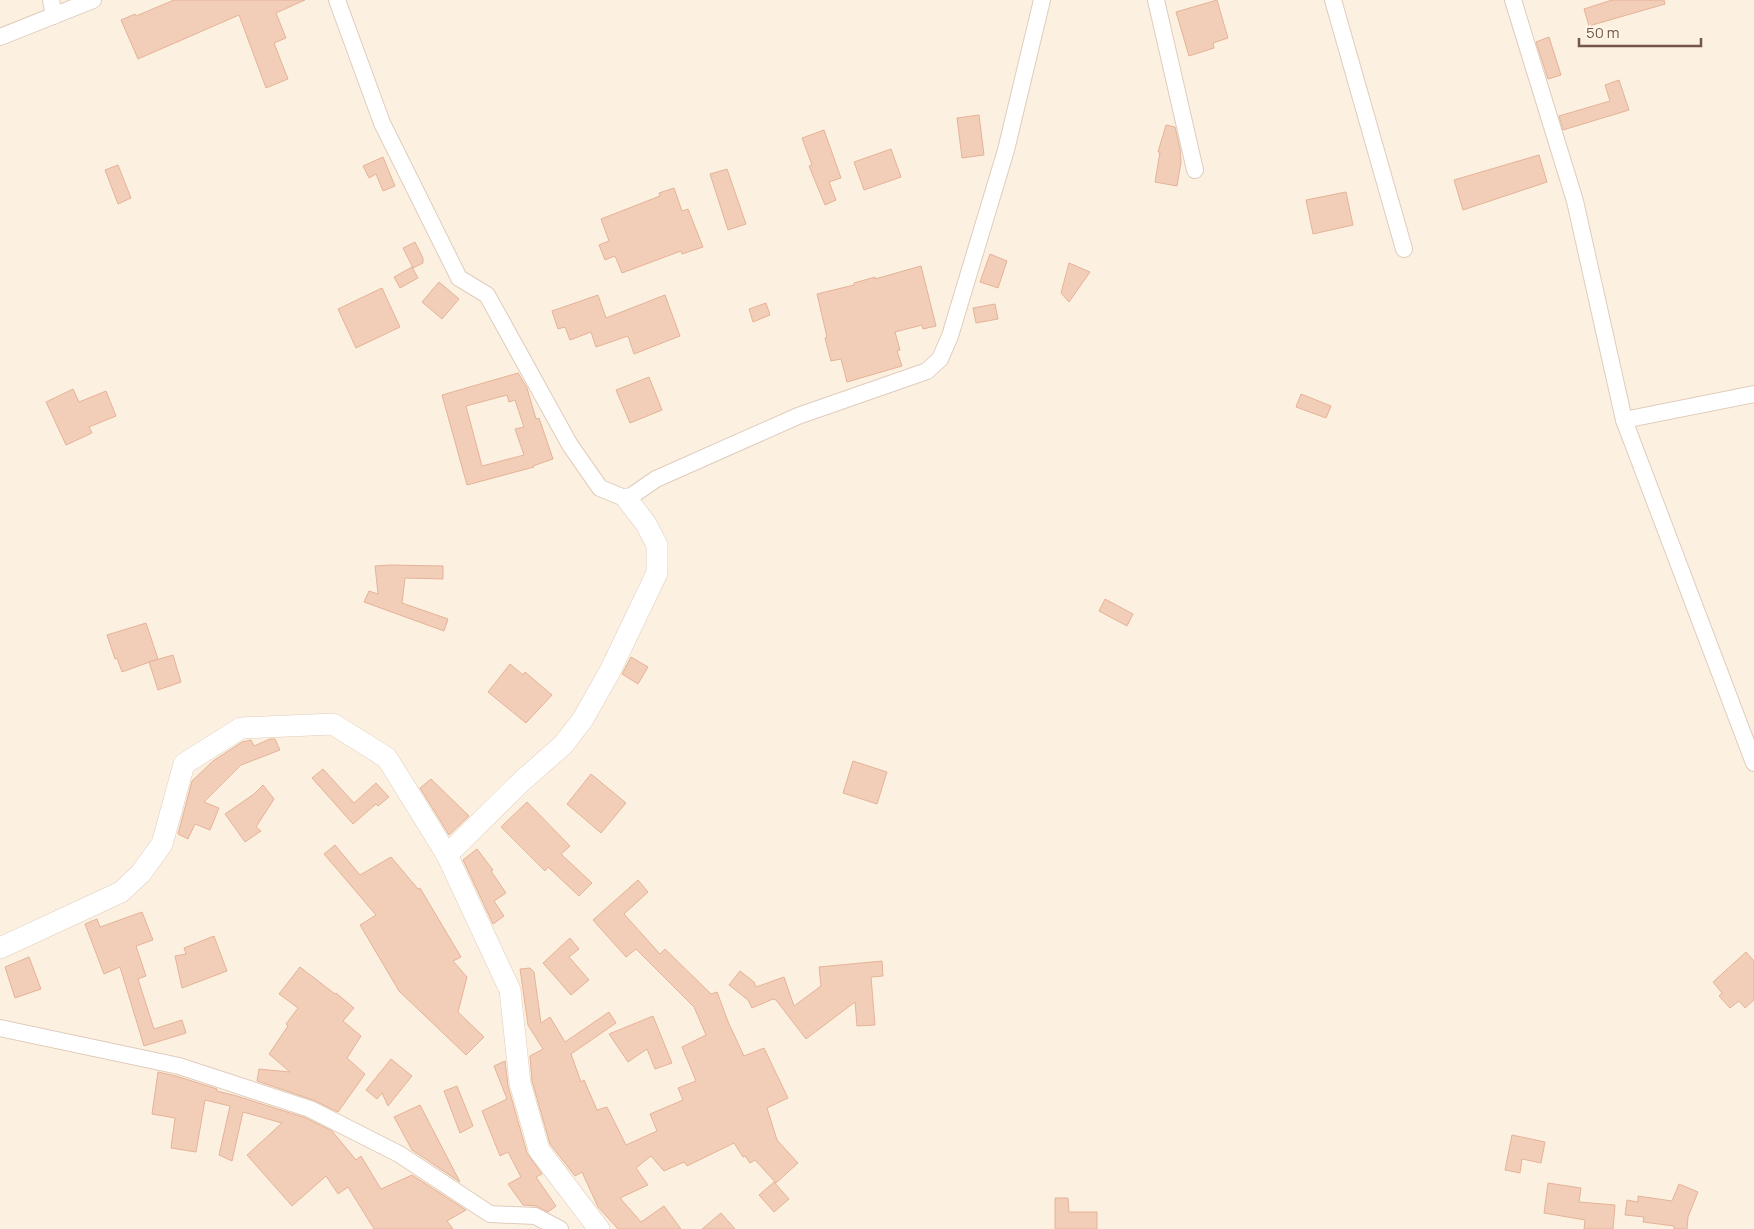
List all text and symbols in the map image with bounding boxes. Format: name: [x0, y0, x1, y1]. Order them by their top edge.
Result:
scale bar: [1579, 15, 1702, 47]
text: 50 m: [1586, 22, 1620, 43]

